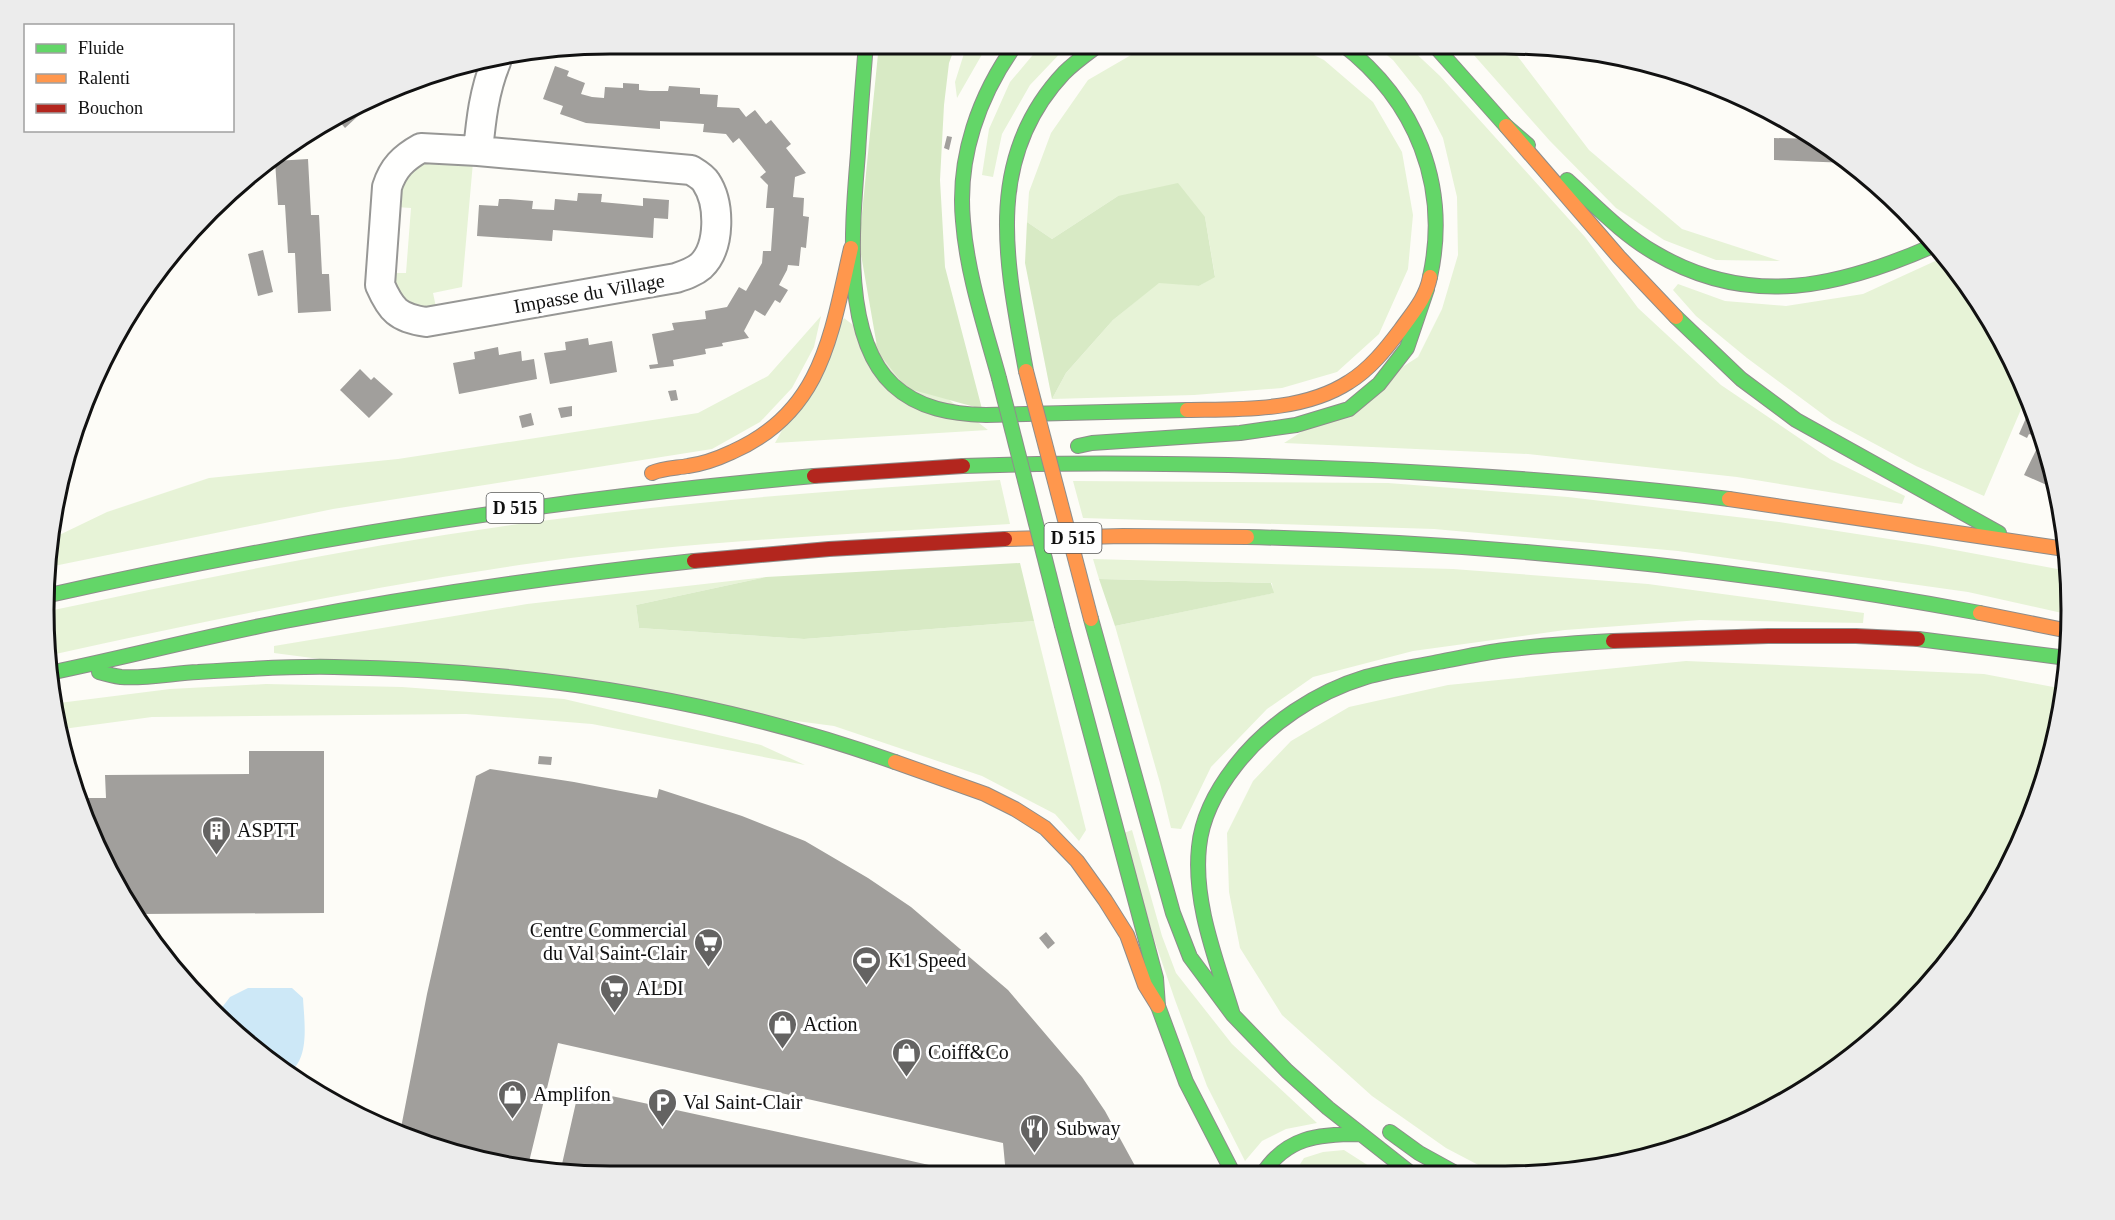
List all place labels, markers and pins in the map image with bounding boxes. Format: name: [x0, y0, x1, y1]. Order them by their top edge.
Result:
building icon: ASPTT: [200, 814, 232, 856]
place label: ASPTT: [237, 819, 298, 841]
place label: Centre Commercial du Val Saint-Clair: [530, 919, 687, 964]
supermarket icon: Centre Commercial du Val Saint-Clair: [692, 926, 724, 968]
sports icon: K1 Speed: [851, 944, 883, 986]
place label: K1 Speed: [888, 949, 966, 972]
supermarket icon: ALDI: [599, 972, 631, 1014]
place label: ALDI: [636, 977, 684, 999]
shop icon: Action: [766, 1008, 798, 1050]
place label: Action: [803, 1013, 857, 1035]
shop icon: Coiff&Co: [891, 1036, 923, 1078]
place label: Coiff&Co: [928, 1041, 1009, 1063]
shop icon: Amplifon: [496, 1078, 528, 1120]
place label: Amplifon: [533, 1083, 611, 1106]
parking icon: Val Saint-Clair: [646, 1086, 678, 1128]
place label: Val Saint-Clair: [683, 1091, 803, 1113]
restaurant icon: Subway: [1019, 1112, 1051, 1154]
place label: Subway: [1056, 1117, 1120, 1140]

